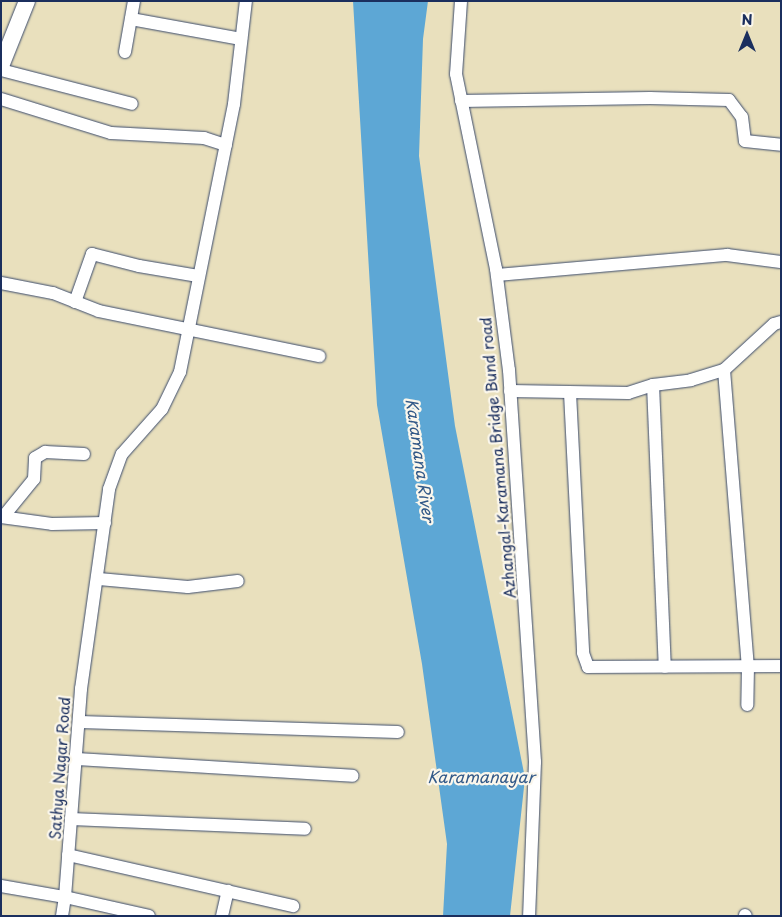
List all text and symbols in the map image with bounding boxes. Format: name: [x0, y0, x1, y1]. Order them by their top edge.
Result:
text: N: [741, 9, 753, 30]
north arrow: [722, 10, 772, 60]
street label: Azhangal-Karamana Bridge Bund road: [476, 317, 518, 599]
water label: Karamana River: [403, 397, 439, 523]
street label: Sathya Nagar Road: [45, 696, 73, 840]
water label: Karamanayar: [427, 766, 535, 786]

